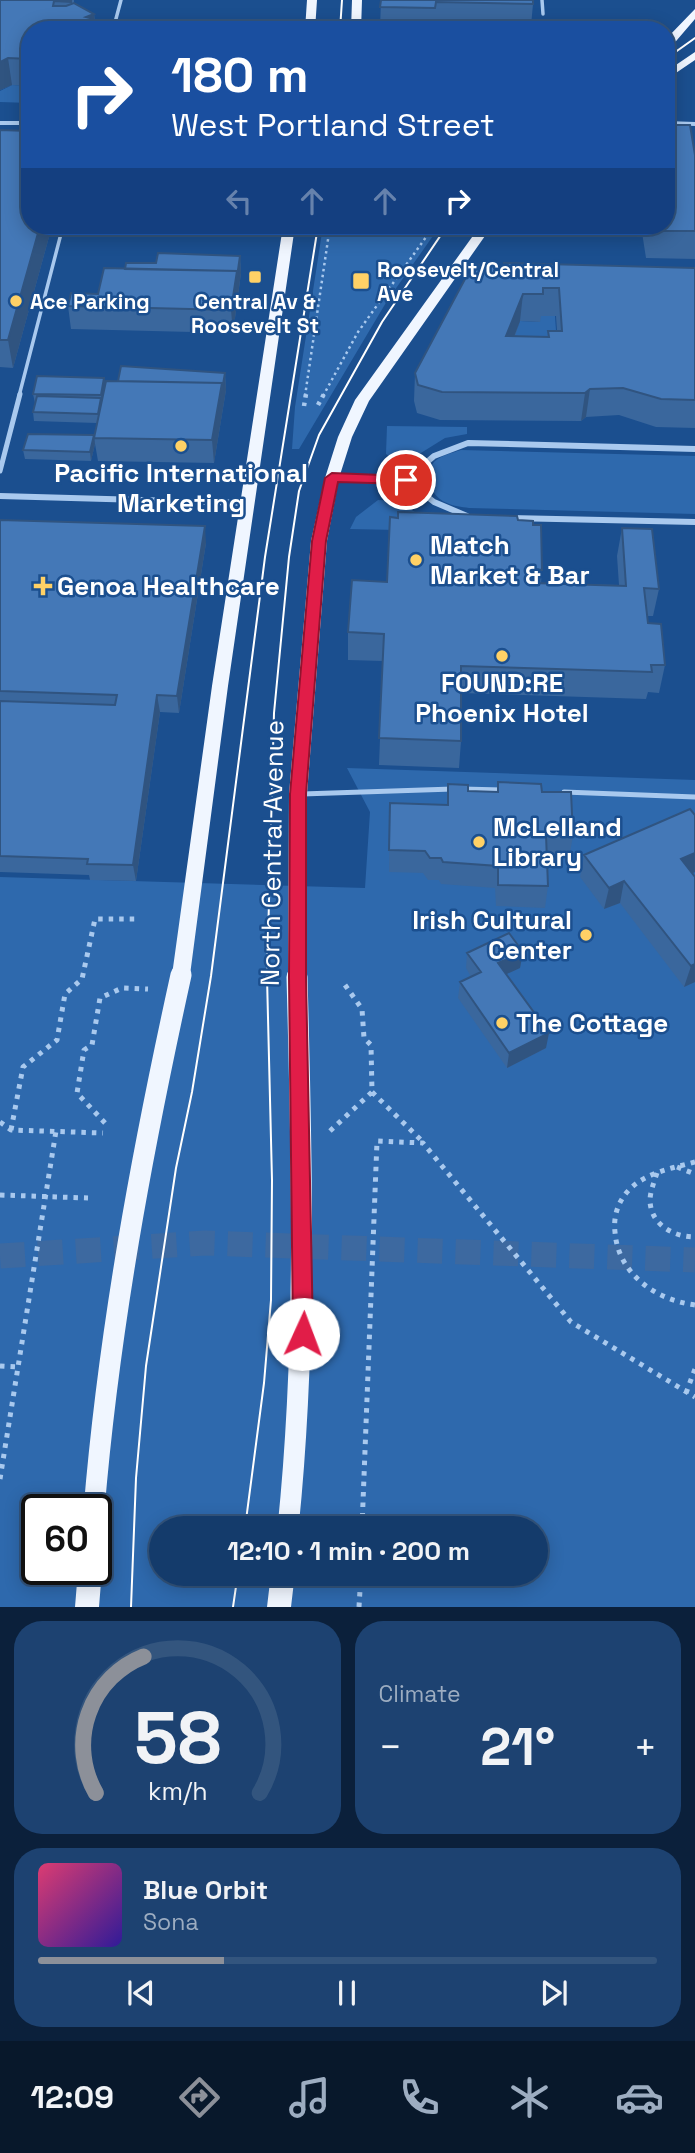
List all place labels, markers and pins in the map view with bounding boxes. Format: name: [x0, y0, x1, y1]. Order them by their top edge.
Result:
place label: Roosevelt/Central Ave: [377, 256, 559, 307]
marker: Central Av & Roosevelt St: [247, 269, 263, 285]
marker: Roosevelt/Central Ave: [351, 271, 371, 291]
place label: Ace Parking: [30, 288, 150, 315]
place label: Central Av & Roosevelt St: [191, 288, 319, 339]
marker: Ace Parking: [8, 293, 24, 309]
marker: Pacific International Marketing: [173, 438, 189, 454]
pin: [376, 450, 436, 510]
place label: Pacific International Marketing: [54, 456, 308, 520]
place label: Match Market & Bar: [430, 528, 590, 592]
marker: Match Market & Bar: [408, 552, 424, 568]
place label: Genoa Healthcare: [57, 569, 280, 603]
marker: Genoa Healthcare: [35, 578, 51, 594]
marker: FOUND:RE Phoenix Hotel: [494, 648, 510, 664]
place label: FOUND:RE Phoenix Hotel: [415, 666, 589, 730]
place label: McLelland Library: [493, 810, 622, 874]
marker: McLelland Library: [471, 834, 487, 850]
place label: Irish Cultural Center: [412, 903, 572, 967]
marker: Irish Cultural Center: [578, 927, 594, 943]
place label: The Cottage: [516, 1006, 668, 1040]
marker: The Cottage: [494, 1015, 510, 1031]

